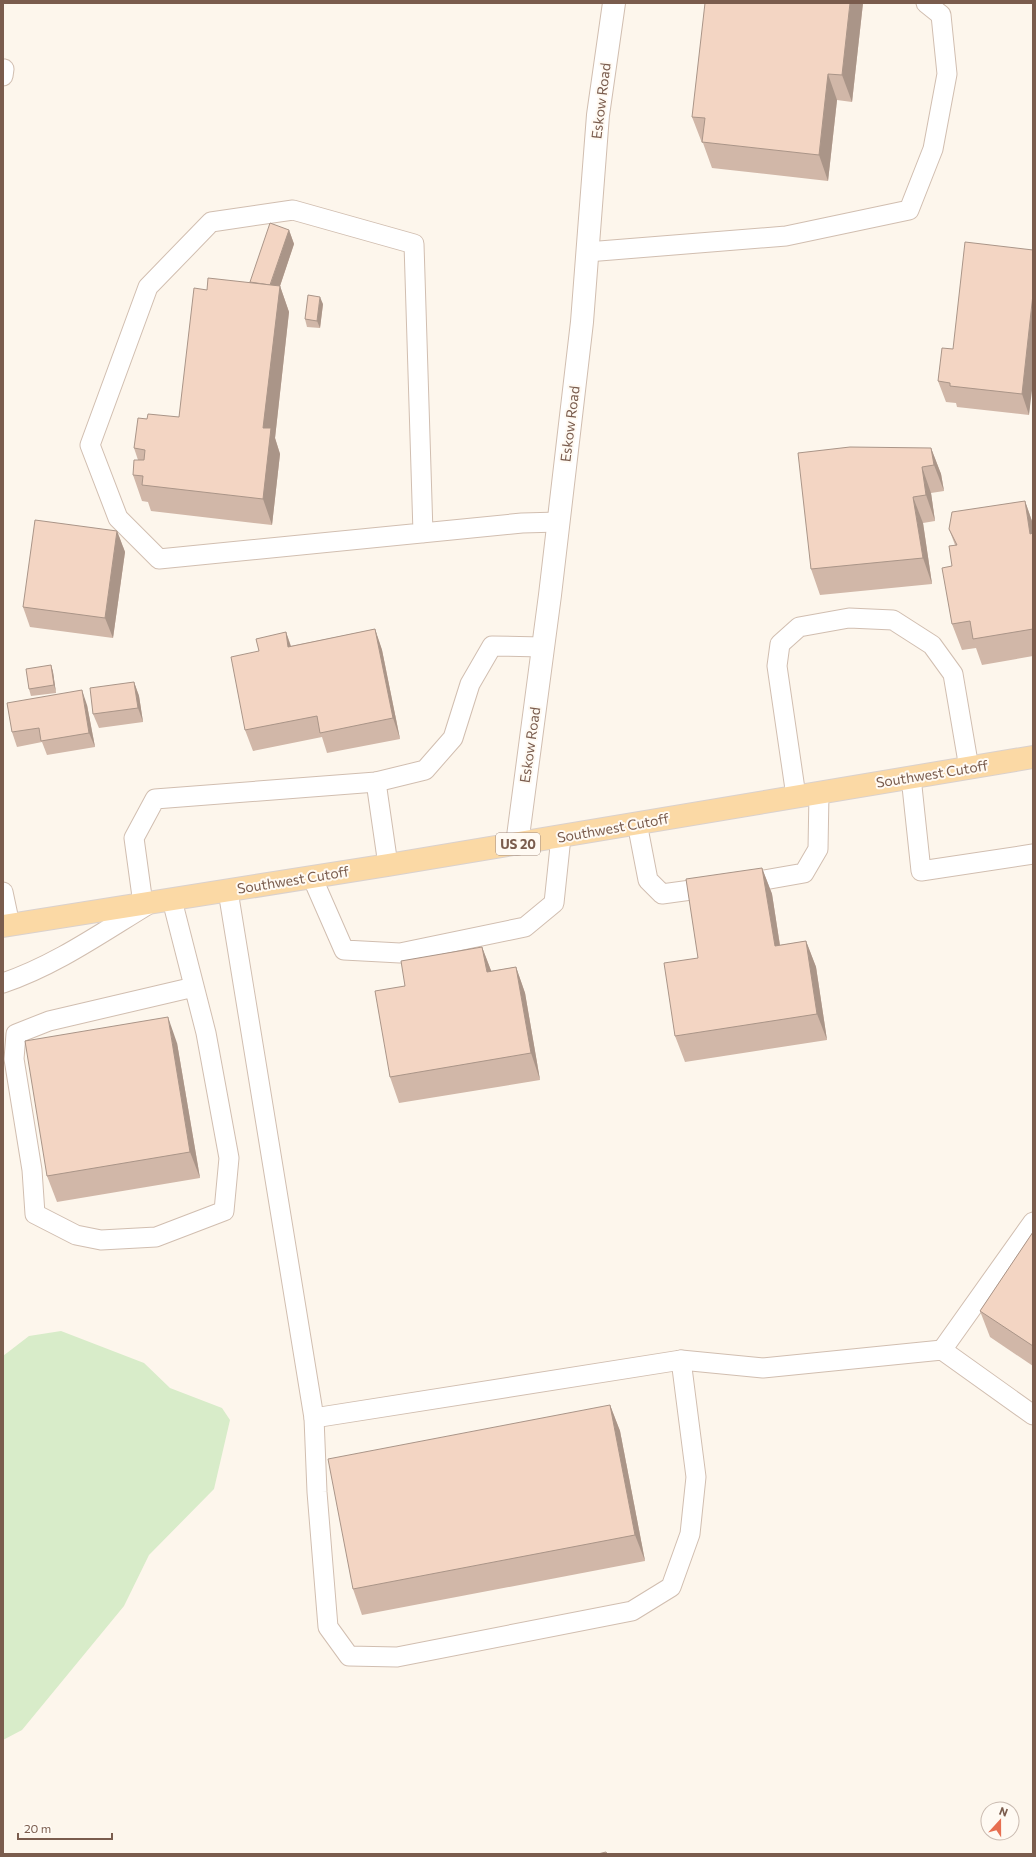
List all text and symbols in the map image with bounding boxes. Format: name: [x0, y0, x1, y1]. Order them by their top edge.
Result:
street label: Eskow Road: [587, 62, 614, 140]
street label: Eskow Road: [556, 385, 583, 463]
street label: Eskow Road: [516, 706, 543, 784]
street label: Southwest Cutoff: [875, 756, 989, 791]
street label: Southwest Cutoff: [556, 809, 670, 846]
road number: US 20: [496, 833, 540, 855]
street label: Southwest Cutoff: [236, 862, 350, 897]
north arrow: [980, 1801, 1020, 1841]
text: N: [998, 1804, 1010, 1819]
scale bar: [18, 1815, 112, 1841]
text: 20 m: [24, 1821, 51, 1835]

